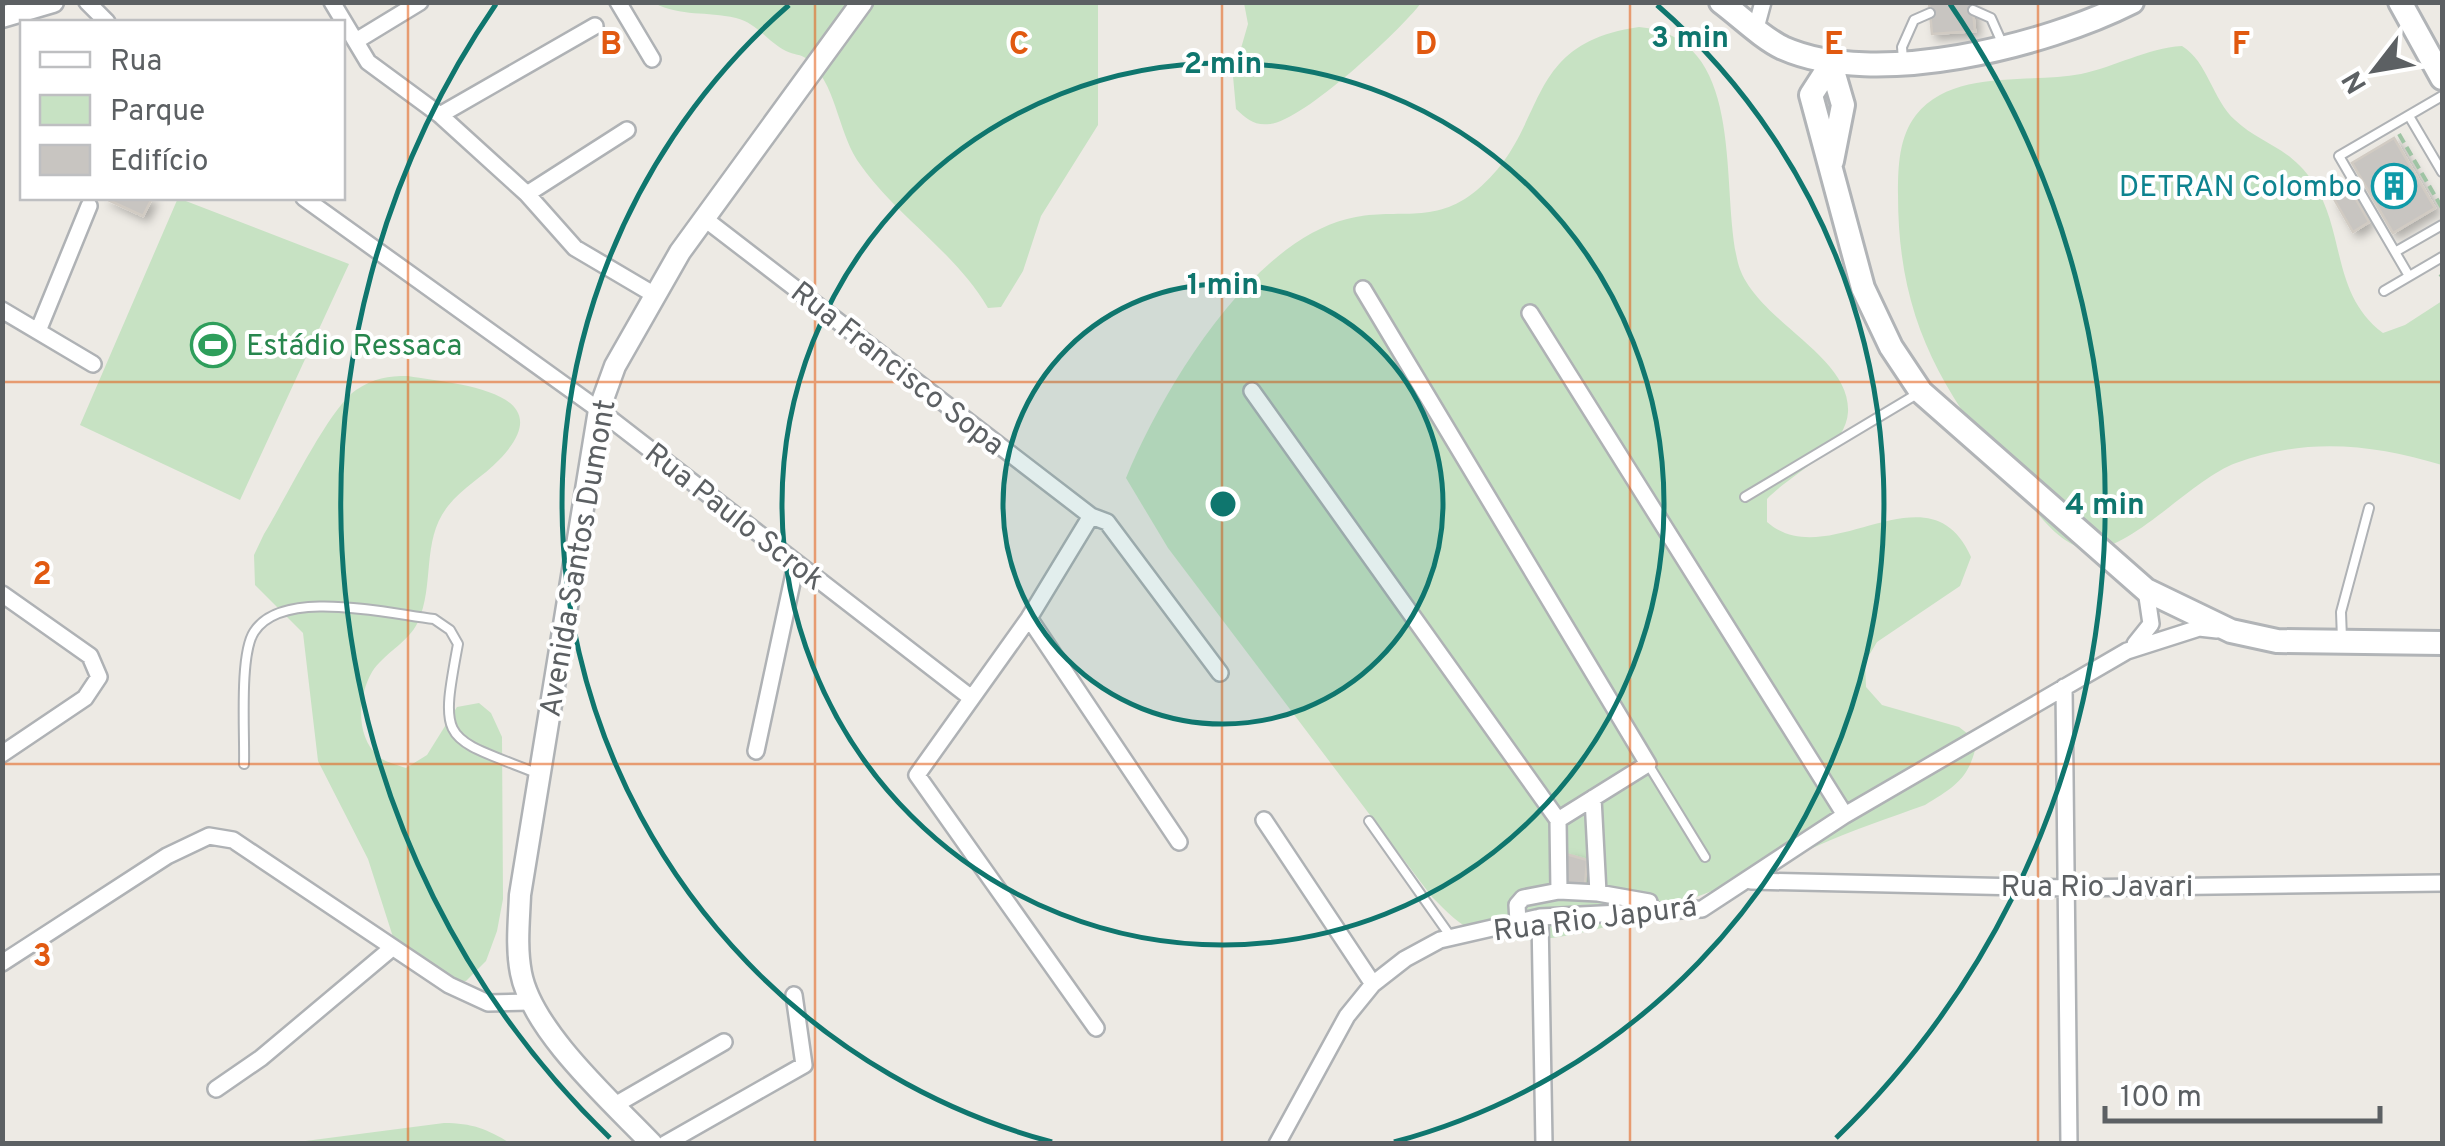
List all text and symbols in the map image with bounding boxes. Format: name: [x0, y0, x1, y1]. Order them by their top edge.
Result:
legend: [20, 20, 345, 200]
north arrow: [2325, 20, 2425, 120]
text: 3 min: [1651, 21, 1729, 58]
text: B: [600, 26, 622, 66]
text: C: [1009, 26, 1029, 66]
text: D: [1415, 26, 1437, 66]
text: E: [1824, 26, 1844, 66]
text: F: [2232, 26, 2250, 66]
text: Rua: [110, 44, 162, 81]
text: 2 min: [1184, 47, 1262, 84]
text: N: [2336, 63, 2377, 99]
text: Parque: [110, 94, 205, 131]
text: Edifício: [110, 144, 208, 181]
building icon: DETRAN Colombo: [2371, 163, 2417, 209]
place label: DETRAN Colombo: [2119, 170, 2362, 207]
text: 1 min: [1187, 268, 1259, 305]
street label: Rua Francisco Sopa: [782, 275, 1011, 465]
sports icon: Estádio Ressaca: [190, 322, 236, 368]
place label: Estádio Ressaca: [246, 329, 462, 366]
street label: Avenida Santos Dumont: [533, 397, 626, 720]
street label: Rua Paulo Scrok: [636, 436, 831, 600]
centre of rings: [1205, 486, 1241, 522]
text: 4 min: [2065, 488, 2145, 525]
text: 2: [32, 556, 52, 596]
street label: Rua Rio Javari: [2001, 870, 2193, 907]
street label: Rua Rio Japurá: [1491, 890, 1699, 951]
text: 3: [32, 938, 52, 978]
scale bar: [2105, 1061, 2380, 1123]
text: 100 m: [2120, 1080, 2202, 1117]

